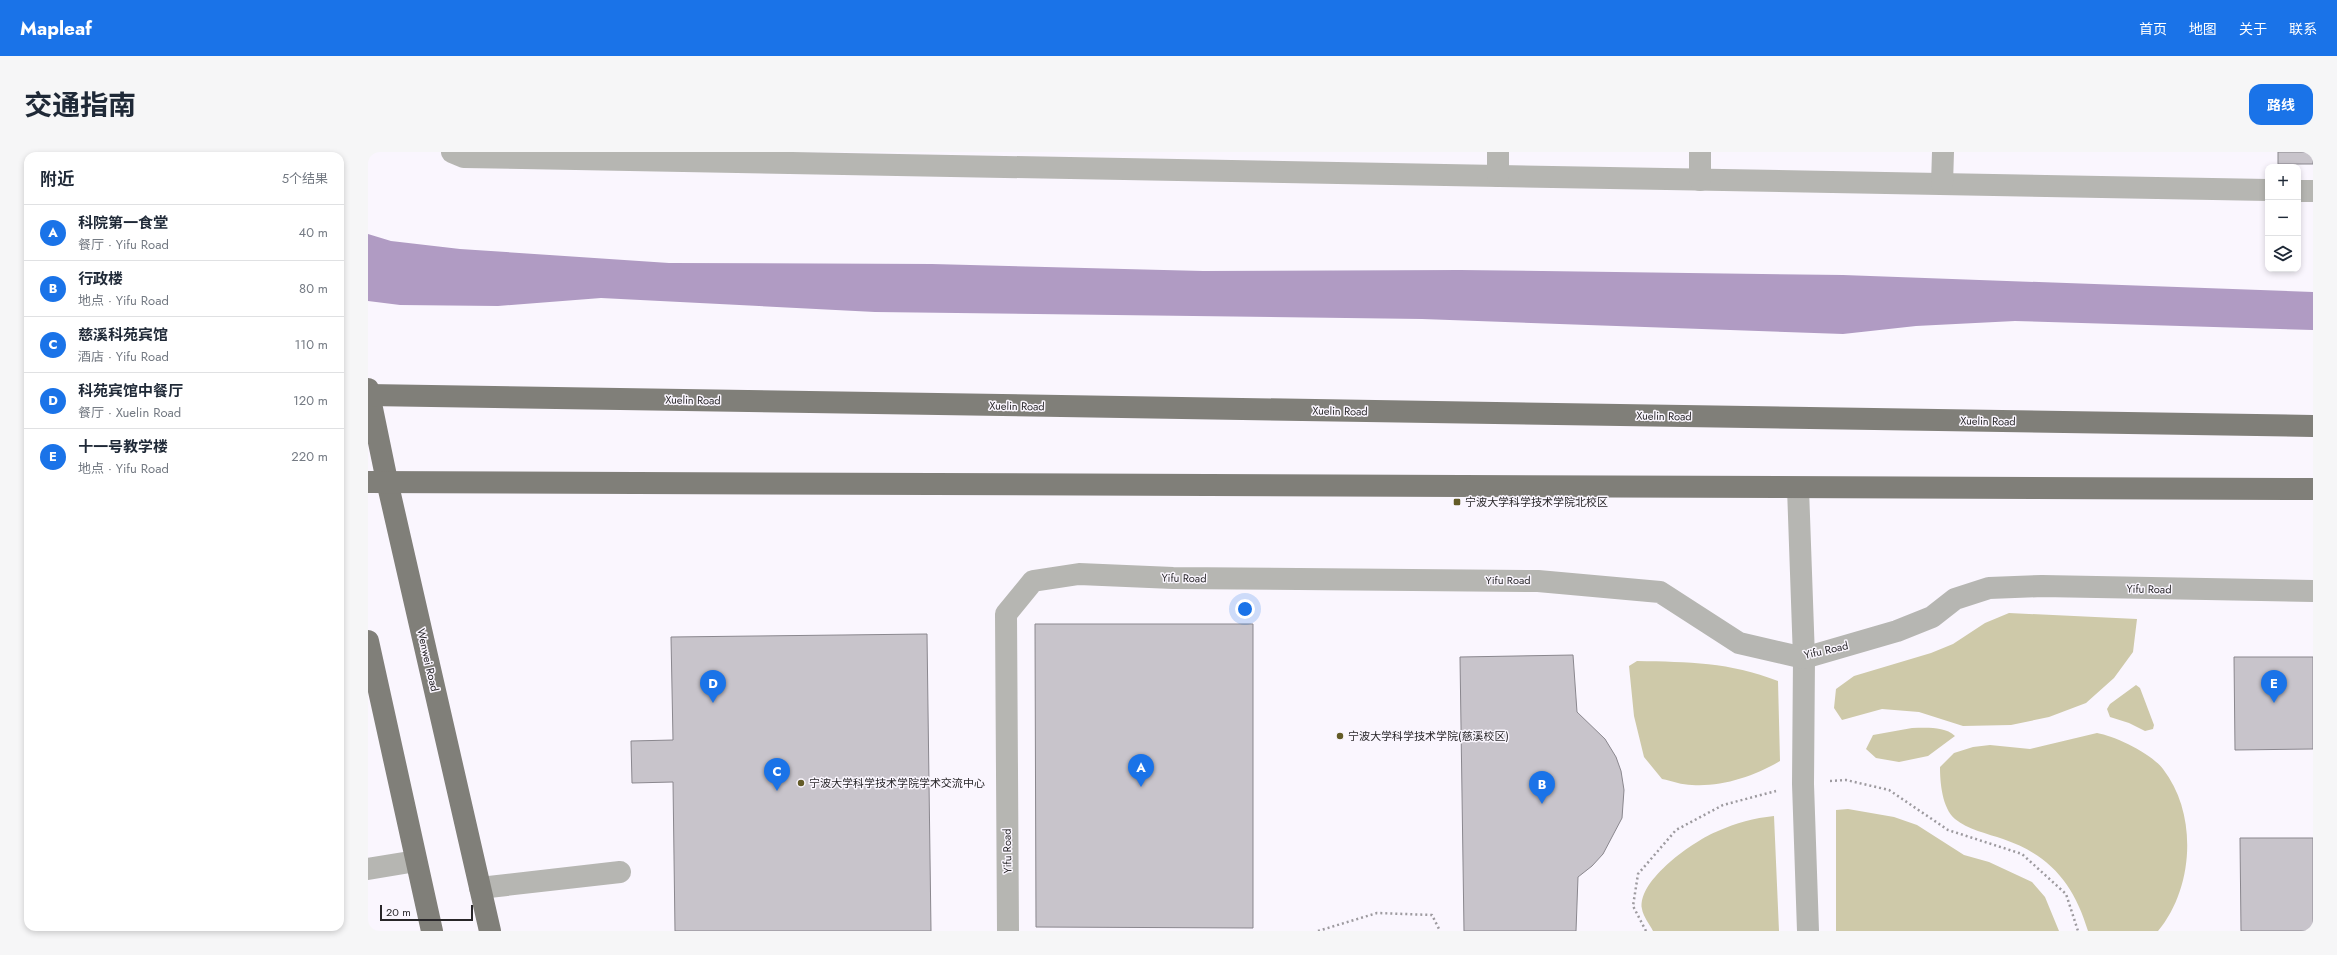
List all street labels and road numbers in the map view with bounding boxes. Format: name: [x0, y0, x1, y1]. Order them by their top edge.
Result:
street label: Xuelin Road: [665, 392, 721, 408]
street label: Xuelin Road: [989, 398, 1045, 414]
street label: Xuelin Road: [1312, 403, 1368, 419]
street label: Xuelin Road: [1636, 408, 1692, 424]
street label: Xuelin Road: [1960, 413, 2016, 429]
street label: Yifu Road: [1161, 570, 1207, 586]
street label: Yifu Road: [1486, 572, 1530, 588]
street label: Yifu Road: [2126, 581, 2172, 597]
street label: Wenwei Road: [413, 627, 443, 693]
street label: Yifu Road: [1802, 637, 1850, 663]
street label: Yifu Road: [999, 828, 1015, 874]

